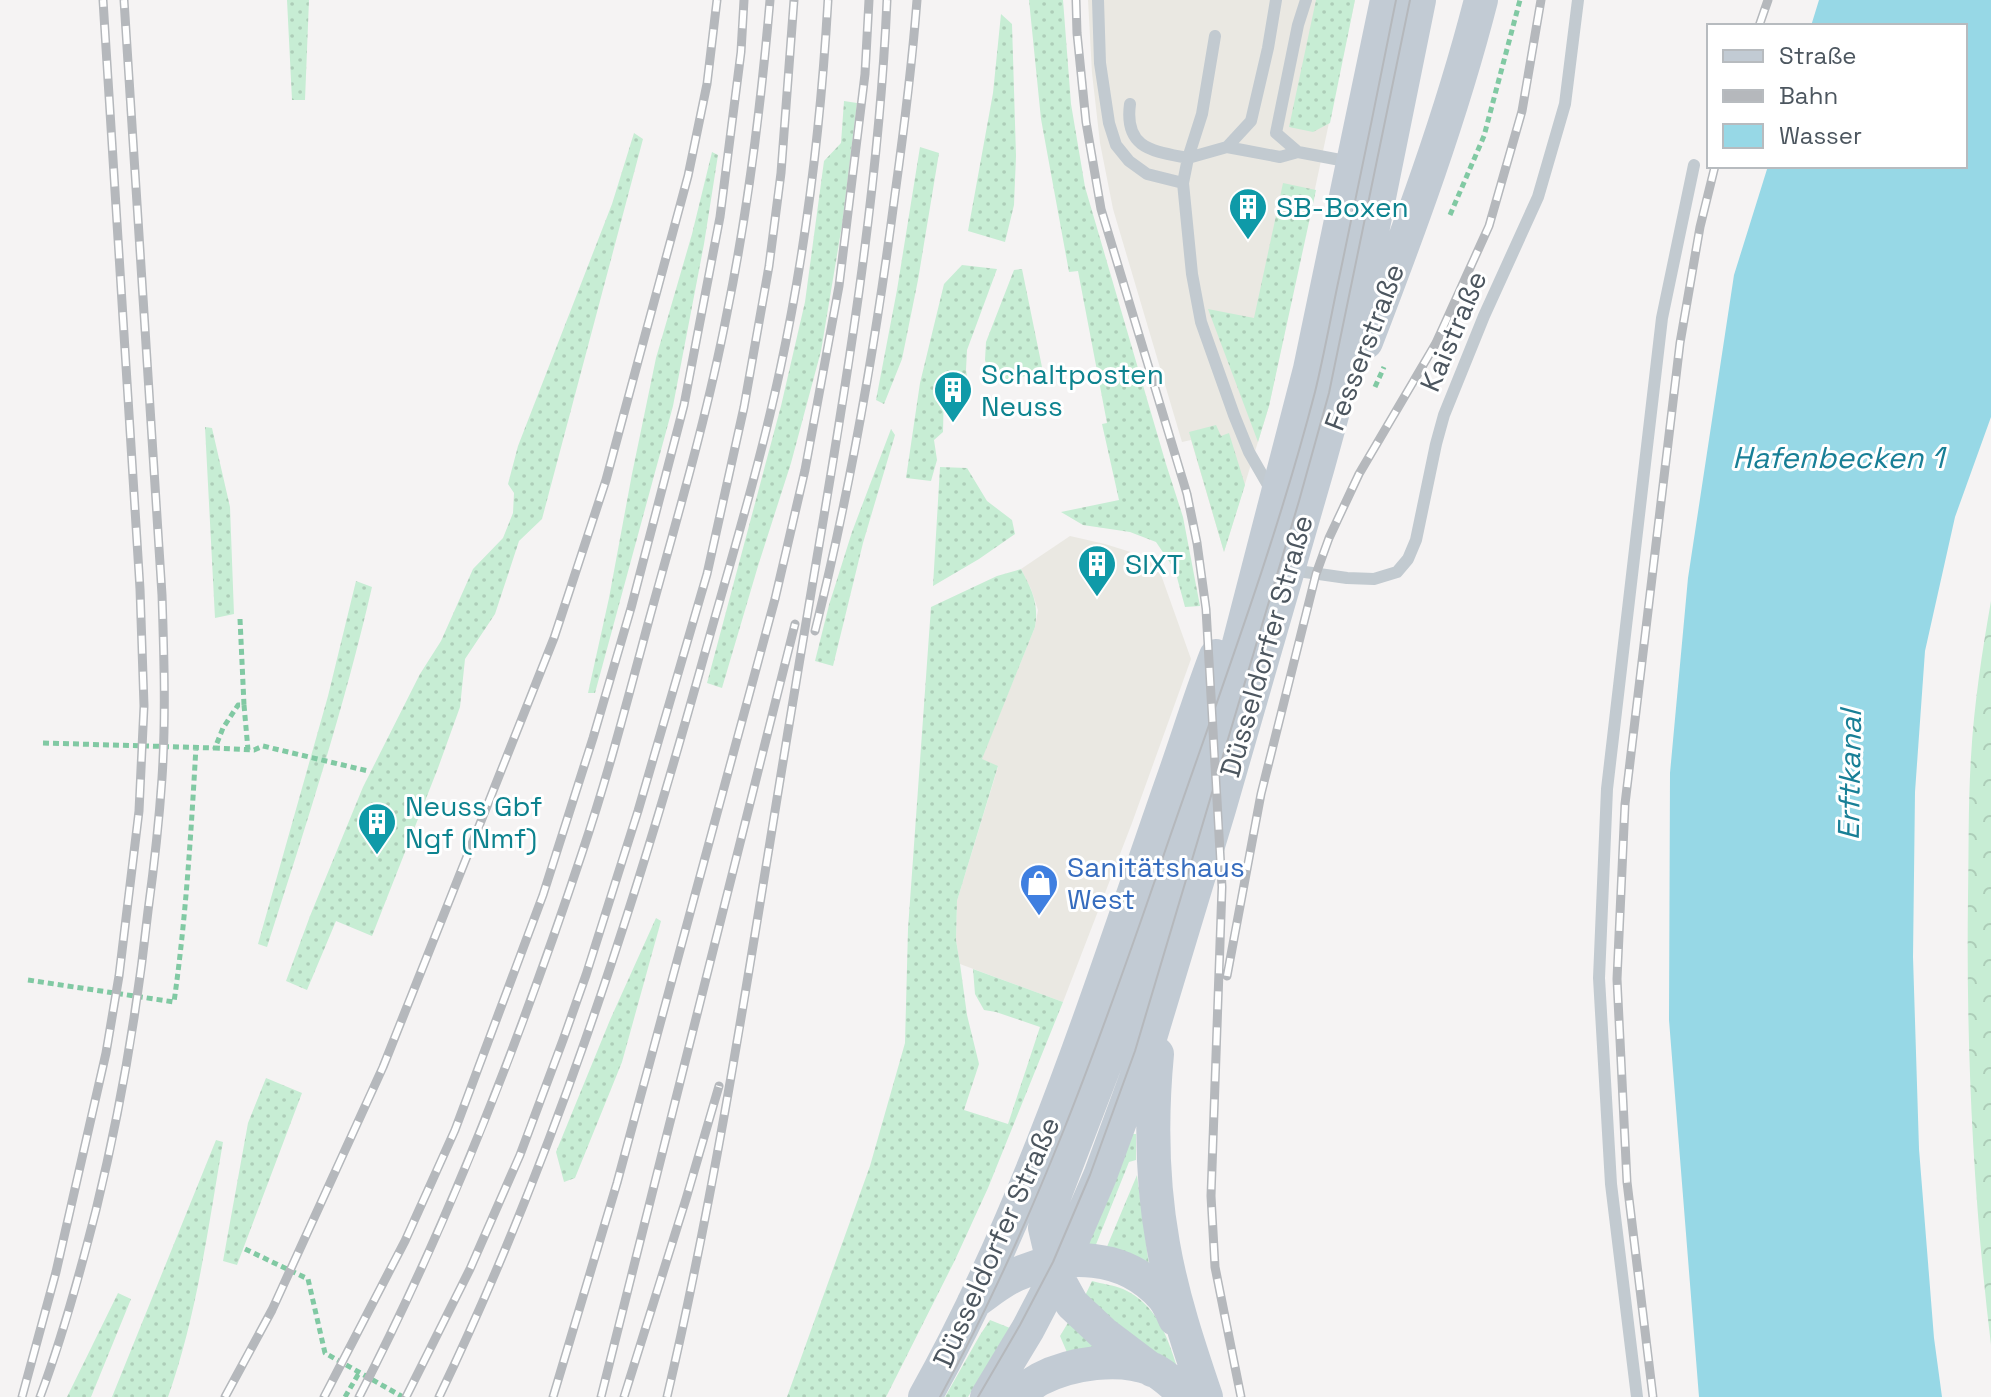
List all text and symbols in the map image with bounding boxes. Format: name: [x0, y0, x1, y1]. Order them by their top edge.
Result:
legend: [1707, 24, 1967, 168]
text: Straße: [1779, 40, 1856, 71]
text: Bahn: [1779, 80, 1838, 111]
text: Wasser: [1779, 120, 1862, 151]
building icon: SB-Boxen: [1227, 186, 1269, 241]
place label: SB-Boxen: [1276, 189, 1409, 225]
street label: Fesserstraße: [1316, 259, 1412, 435]
street label: Kaistraße: [1411, 265, 1495, 397]
place label: Schaltposten Neuss: [981, 356, 1164, 424]
building icon: Schaltposten Neuss: [932, 369, 974, 424]
water label: Hafenbecken 1: [1732, 438, 1947, 477]
street label: Düsseldorfer Straße: [1211, 511, 1321, 781]
building icon: SIXT: [1076, 543, 1118, 598]
place label: SIXT: [1125, 546, 1183, 582]
water label: Erftkanal: [1829, 706, 1870, 841]
place label: Neuss Gbf Ngf (Nmf): [405, 788, 542, 856]
building icon: Neuss Gbf Ngf (Nmf): [356, 801, 398, 856]
place label: Sanitätshaus West: [1067, 849, 1245, 917]
shop icon: Sanitätshaus West: [1018, 862, 1060, 917]
street label: Düsseldorfer Straße: [924, 1111, 1068, 1373]

